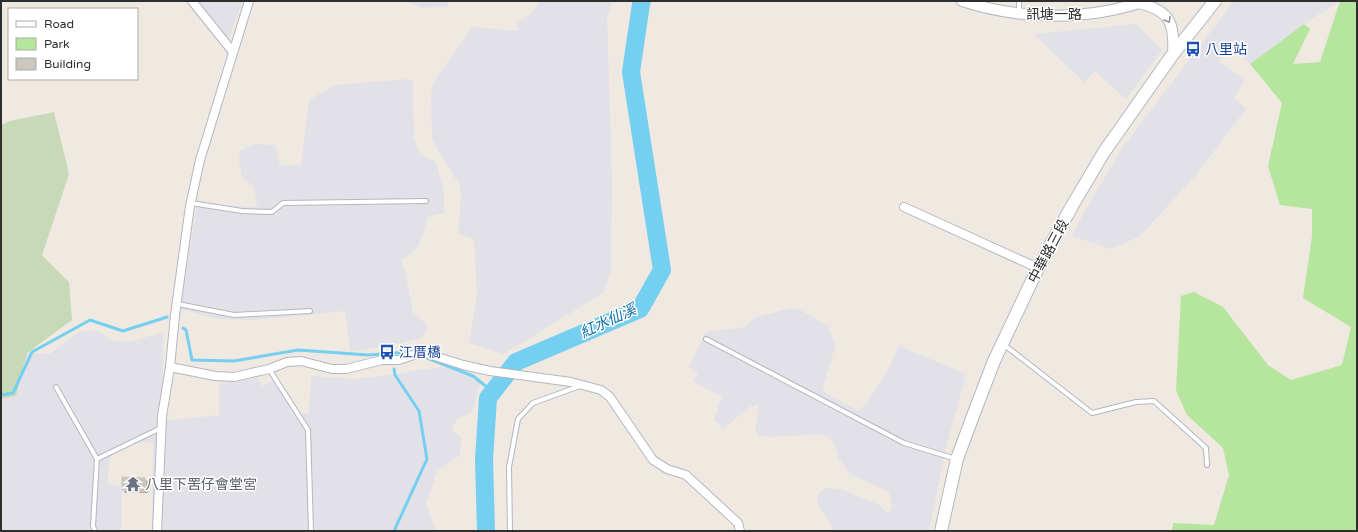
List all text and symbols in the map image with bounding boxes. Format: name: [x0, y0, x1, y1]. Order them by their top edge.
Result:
street label: 訊塘一路: [1026, 6, 1082, 23]
legend: [8, 8, 138, 80]
one-way arrow: [1163, 16, 1171, 23]
text: Road: [44, 17, 74, 31]
text: Park: [44, 37, 70, 51]
bus stop icon: 八里站: [1184, 40, 1202, 58]
place label: 八里站: [1205, 41, 1247, 58]
text: Building: [44, 57, 91, 71]
street label: 中華路三段: [1025, 216, 1072, 286]
water label: 紅水仙溪: [577, 299, 641, 342]
bus stop icon: 江厝橋: [378, 343, 396, 361]
place label: 江厝橋: [399, 344, 441, 361]
temple icon: 八里下罟仔會堂宮: [124, 475, 142, 493]
place label: 八里下罟仔會堂宮: [145, 476, 257, 493]

